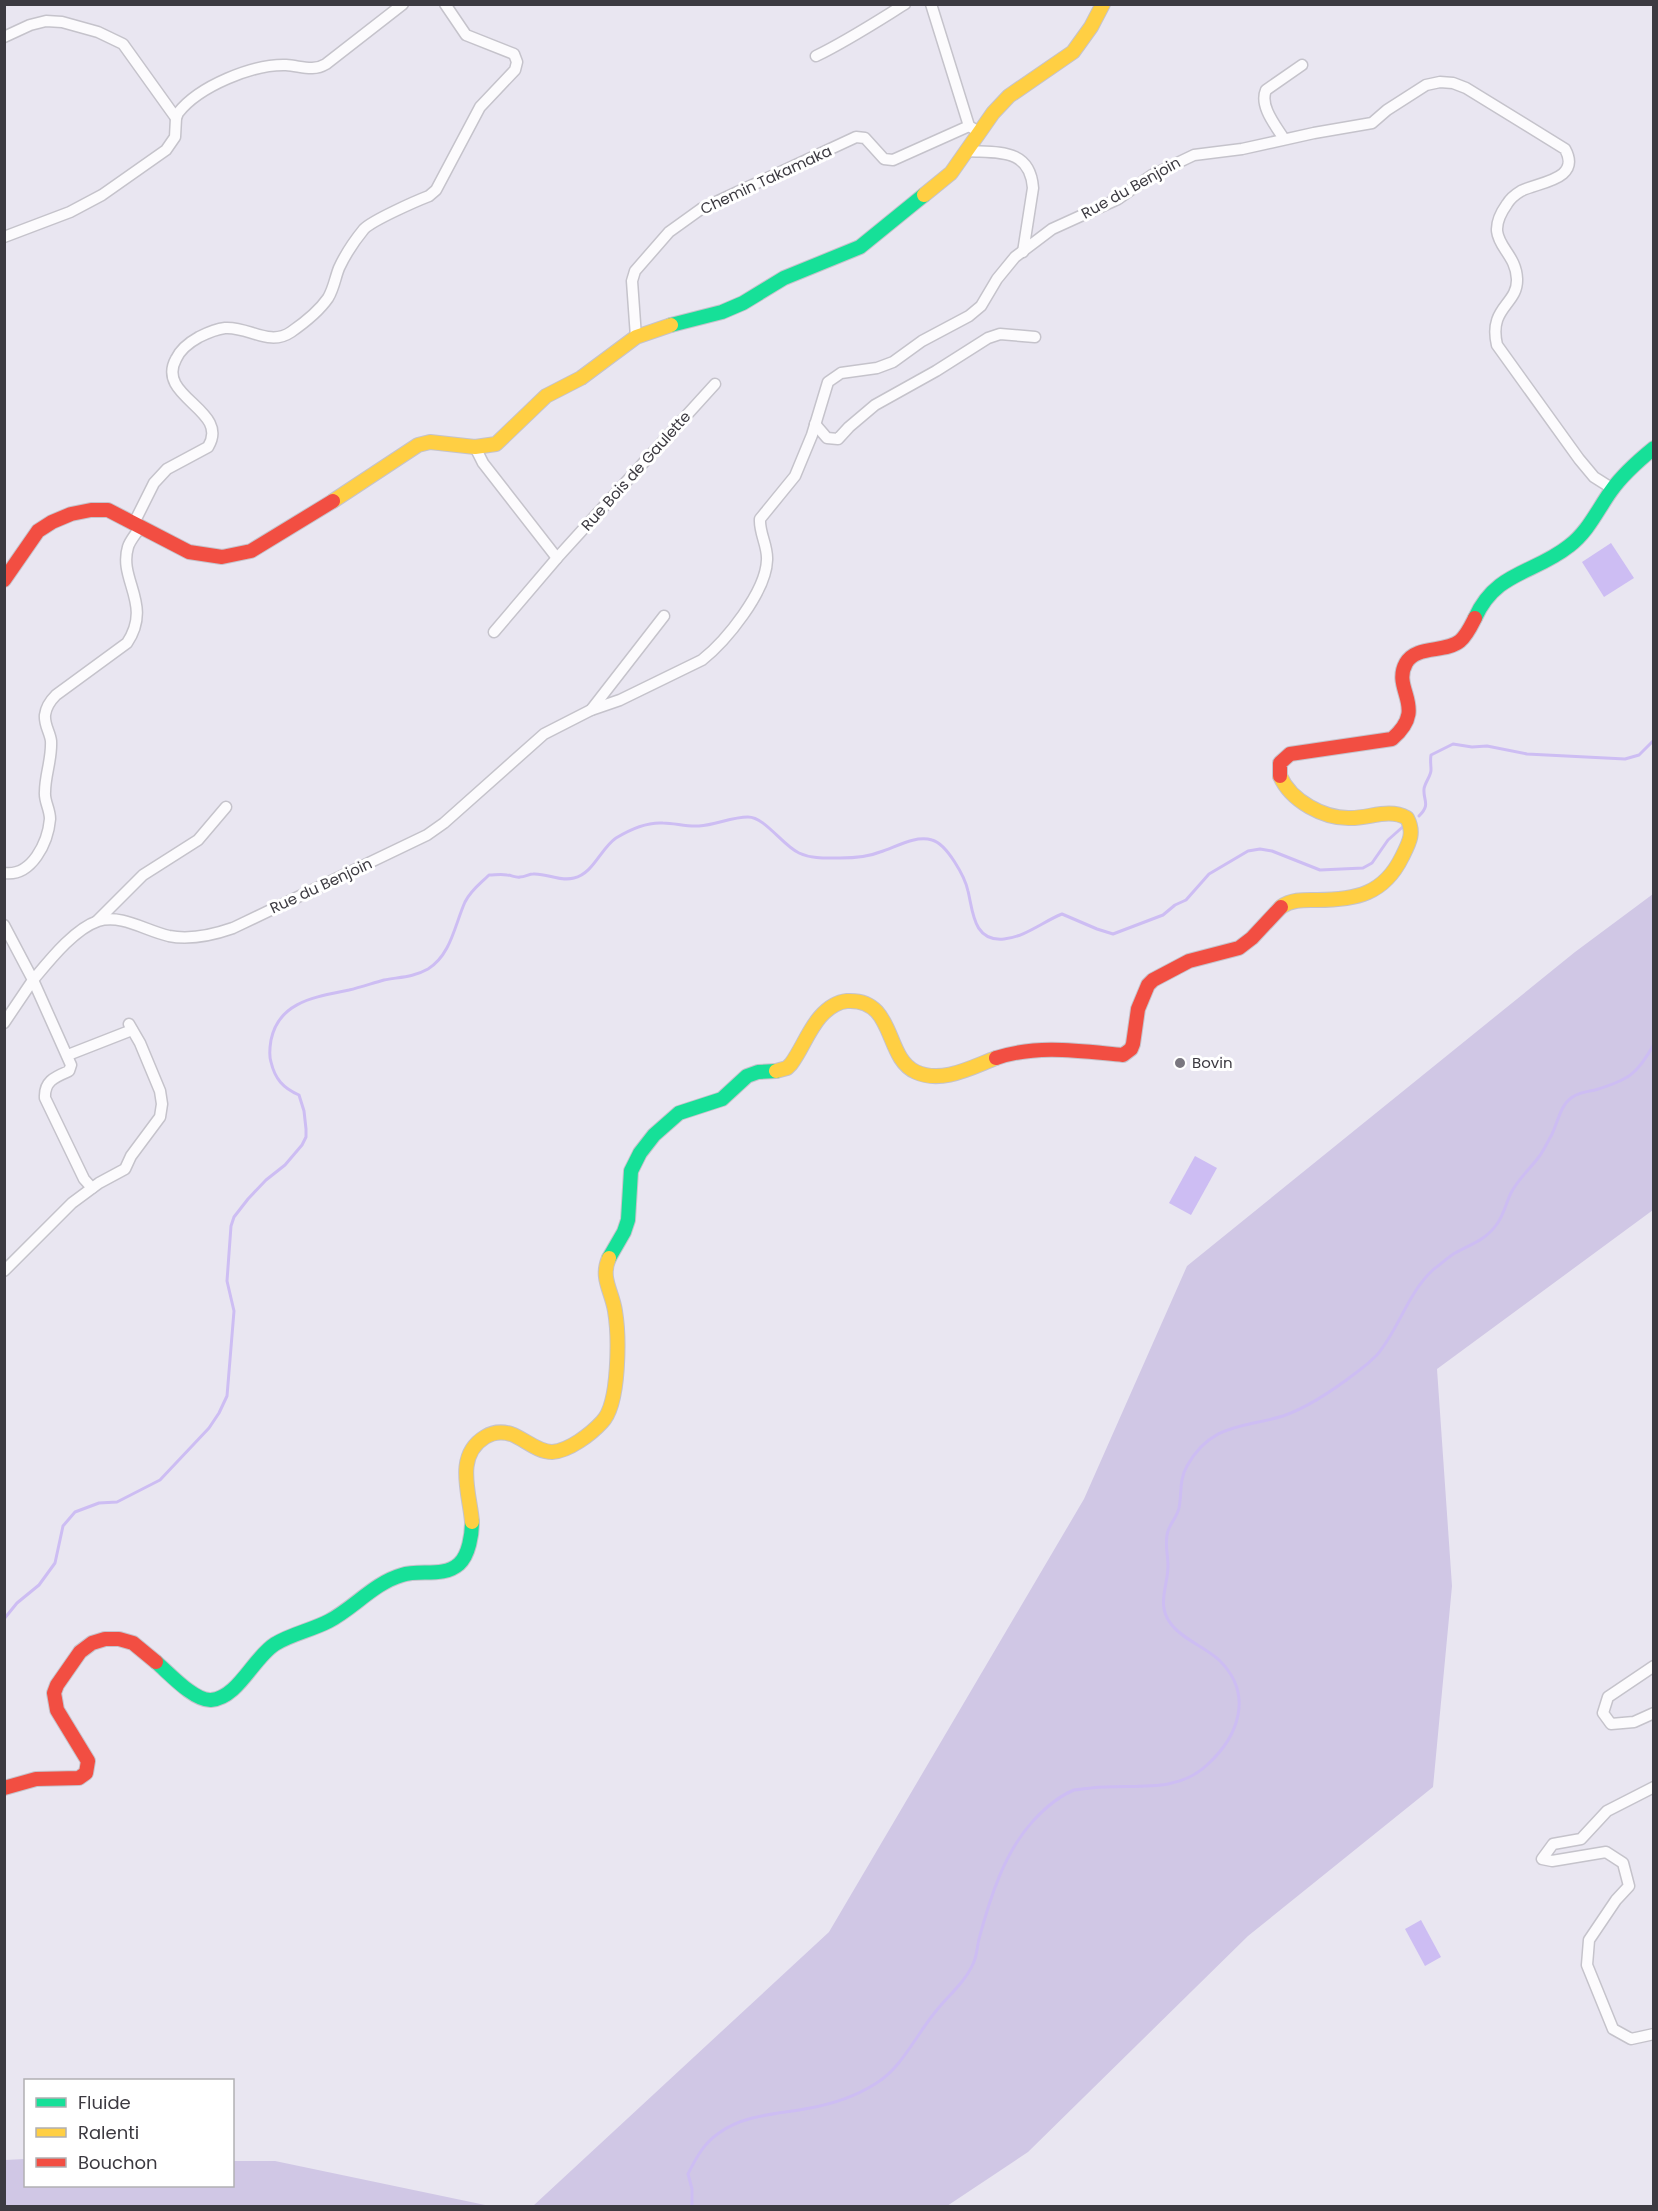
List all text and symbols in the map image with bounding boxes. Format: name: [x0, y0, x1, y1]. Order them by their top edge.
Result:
street label: Chemin Takamaka: [697, 140, 835, 219]
street label: Rue du Benjoin: [1077, 152, 1184, 224]
street label: Rue Bois de Gaulette: [576, 406, 695, 535]
street label: Rue du Benjoin: [266, 853, 375, 918]
place label: Bovin: [1192, 1052, 1233, 1073]
marker: Bovin: [1173, 1056, 1187, 1070]
legend: [24, 2079, 234, 2187]
text: Fluide: [78, 2090, 131, 2115]
text: Ralenti: [78, 2120, 139, 2145]
text: Bouchon: [78, 2150, 158, 2175]

